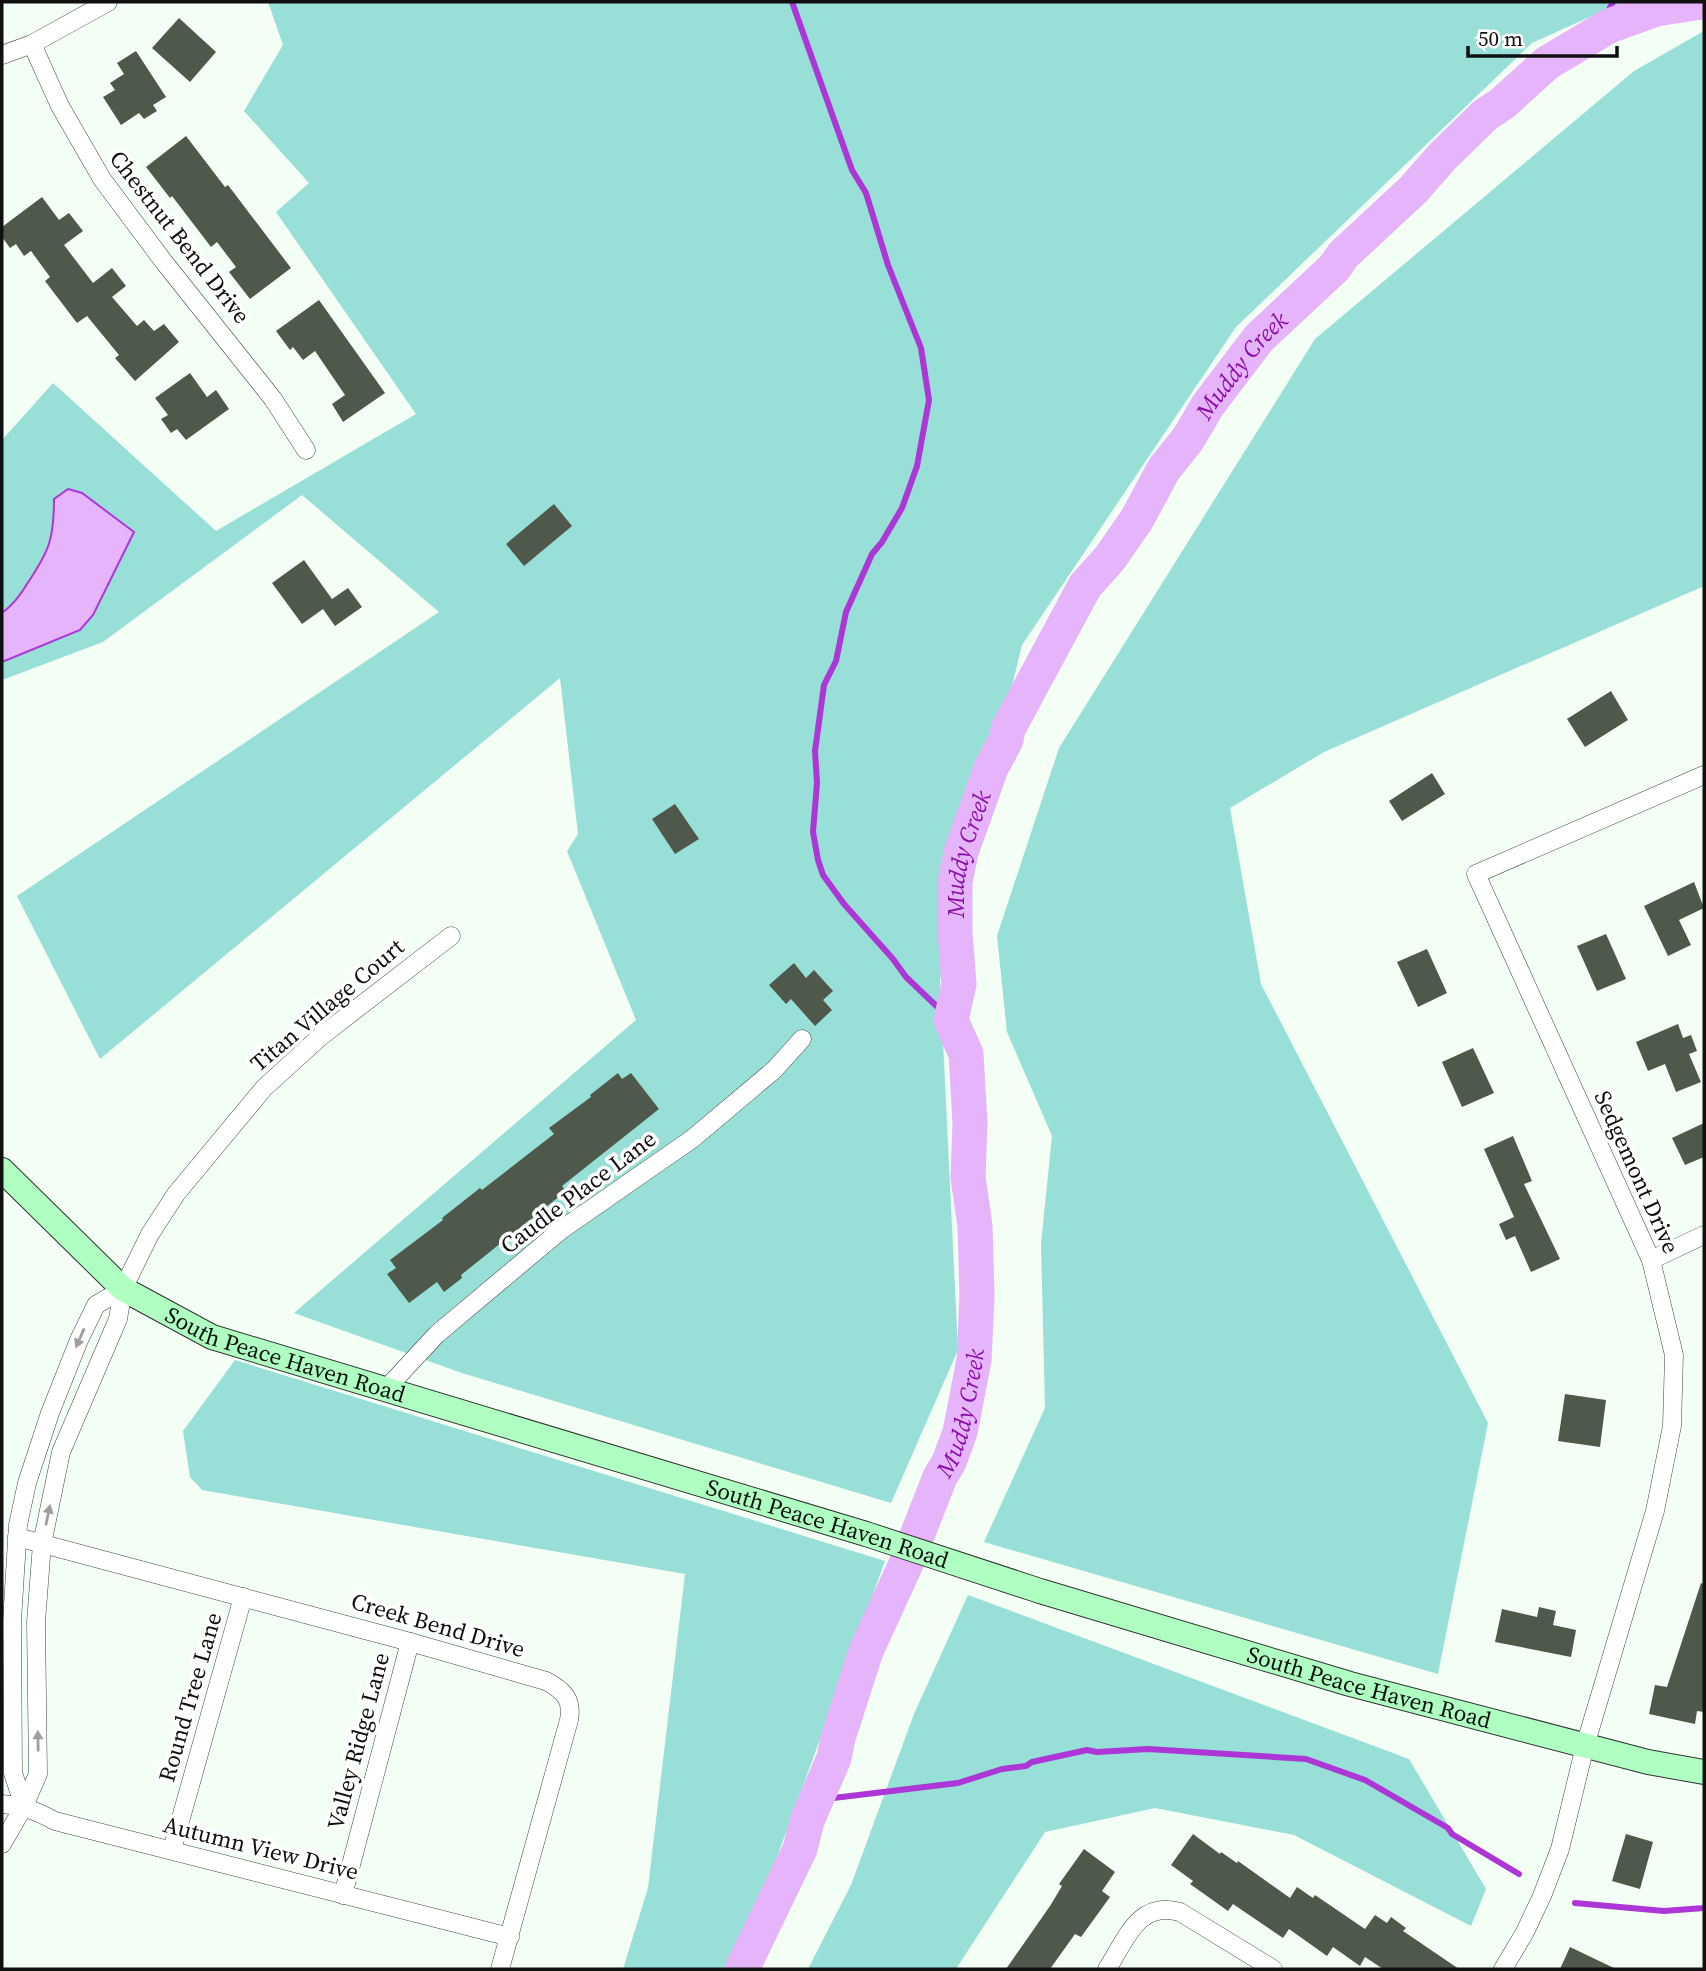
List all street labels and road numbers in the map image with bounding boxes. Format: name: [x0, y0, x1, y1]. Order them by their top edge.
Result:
street label: Chestnut Bend Drive: [102, 144, 258, 330]
street label: Titan Village Court: [243, 931, 411, 1079]
street label: Sedgemont Drive: [1587, 1085, 1687, 1259]
street label: Caudle Place Lane: [493, 1123, 663, 1261]
street label: South Peace Haven Road: [160, 1299, 409, 1410]
street label: South Peace Haven Road: [702, 1471, 953, 1576]
street label: Creek Bend Drive: [347, 1585, 529, 1665]
street label: Round Tree Lane: [151, 1609, 229, 1785]
street label: South Peace Haven Road: [1243, 1638, 1495, 1736]
street label: Valley Ridge Lane: [319, 1649, 397, 1833]
street label: Autumn View Drive: [160, 1808, 362, 1888]

